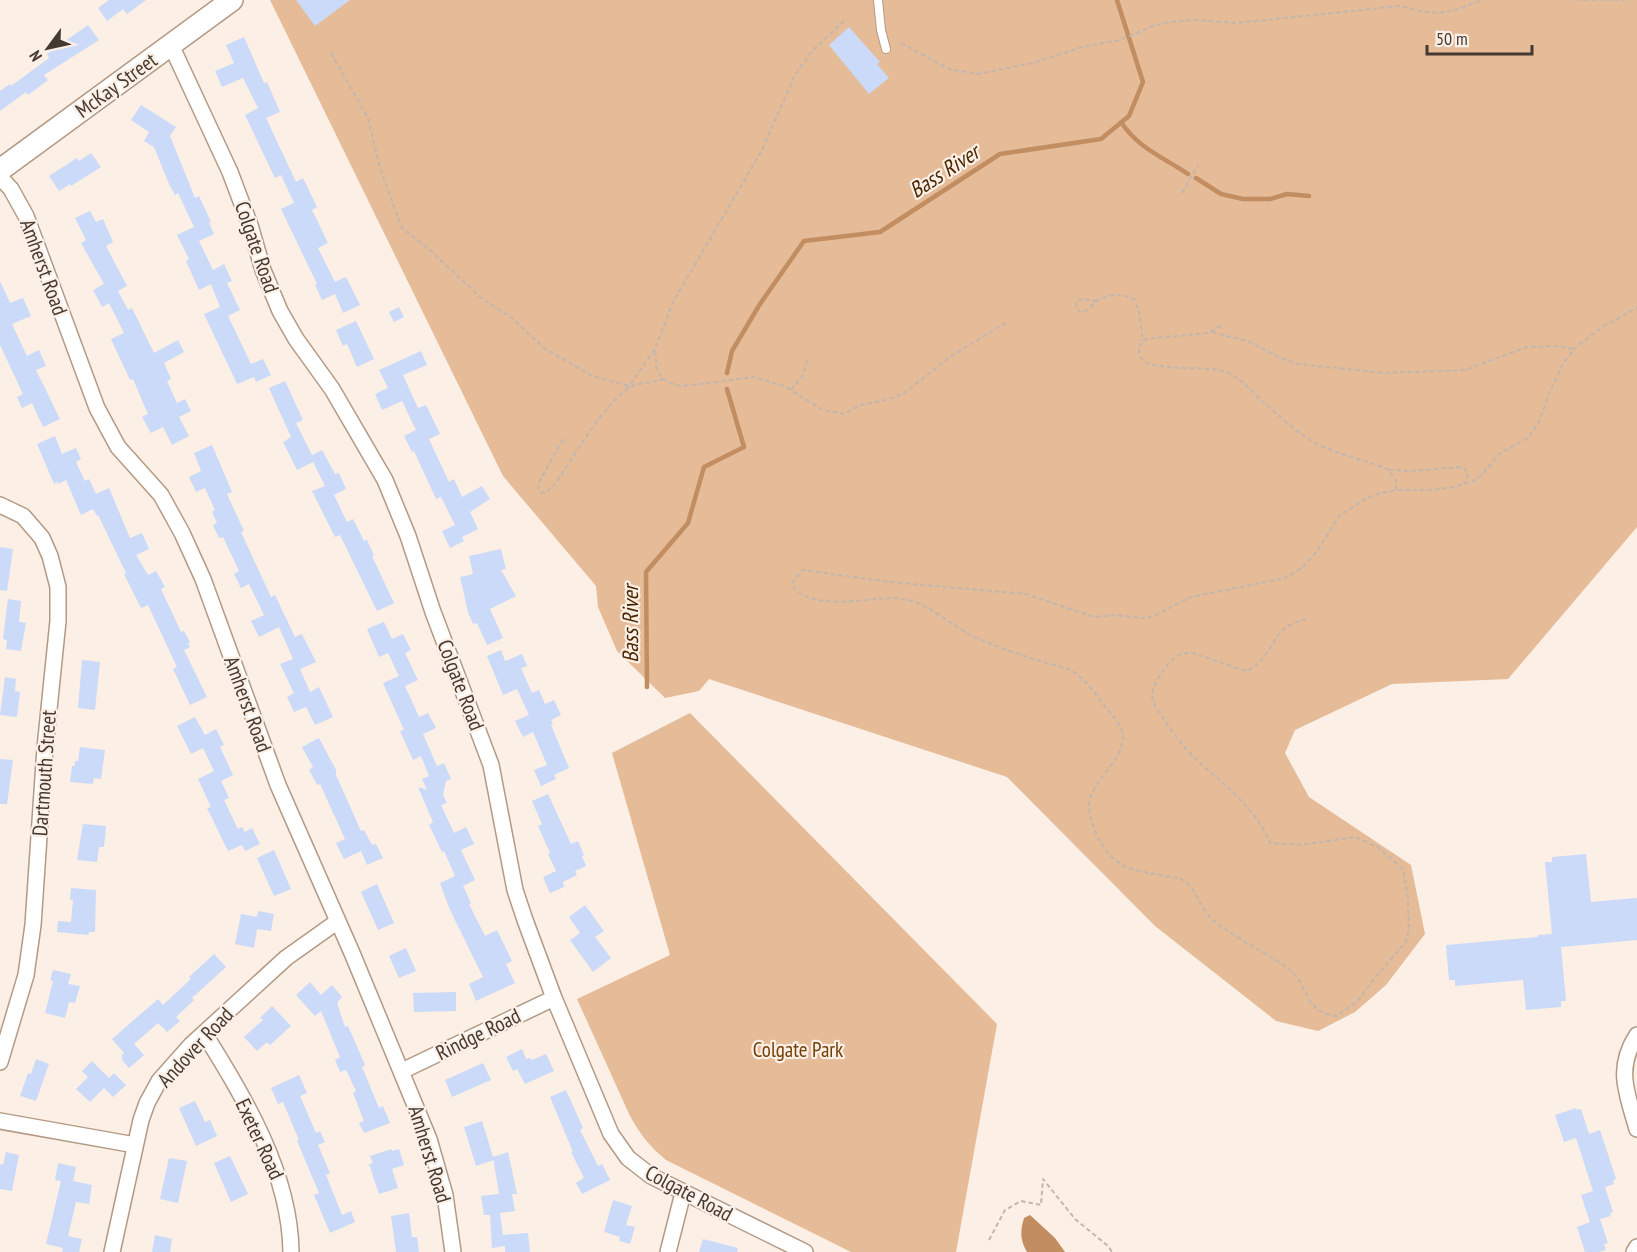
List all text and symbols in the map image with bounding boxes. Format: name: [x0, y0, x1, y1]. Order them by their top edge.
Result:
north arrow: [18, 18, 78, 78]
scale bar: [1427, 18, 1532, 56]
text: 50 m: [1436, 27, 1468, 50]
street label: McKay Street: [70, 46, 162, 124]
text: N: [25, 47, 46, 65]
water label: Bass River: [904, 136, 987, 204]
street label: Colgate Road: [229, 198, 285, 296]
street label: Amherst Road: [14, 215, 74, 319]
water label: Bass River: [616, 582, 644, 663]
street label: Colgate Road: [431, 636, 491, 734]
street label: Amherst Road: [218, 652, 278, 756]
street label: Dartmouth Street: [26, 709, 62, 837]
street label: Andover Road: [151, 1001, 239, 1093]
street label: Rindge Road: [431, 1002, 525, 1066]
park label: Colgate Park: [753, 1036, 843, 1063]
street label: Exeter Road: [230, 1094, 290, 1184]
street label: Amherst Road: [402, 1102, 458, 1206]
street label: Colgate Road: [641, 1159, 737, 1227]

